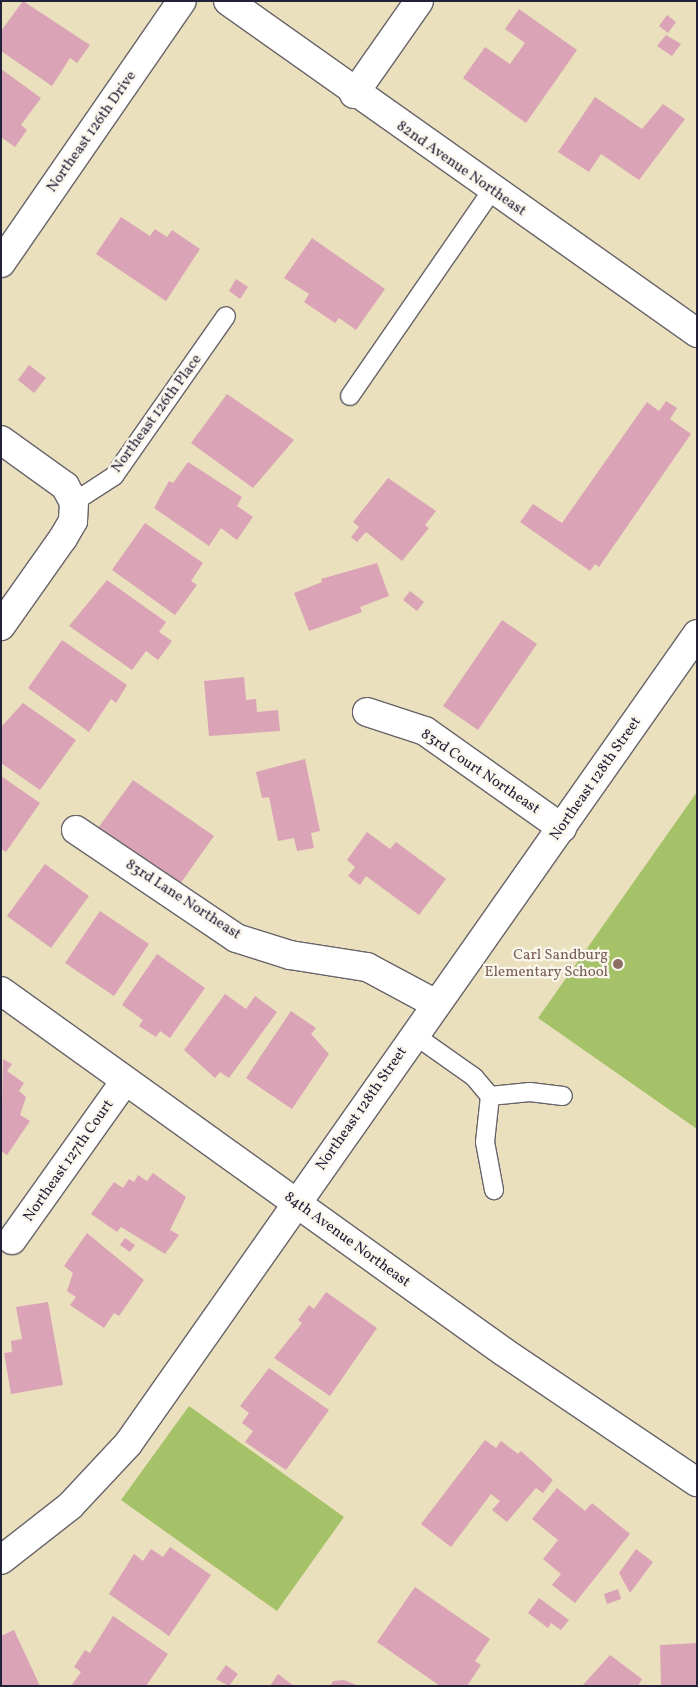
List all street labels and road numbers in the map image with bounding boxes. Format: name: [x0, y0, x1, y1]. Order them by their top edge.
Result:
street label: Northeast 126th Drive: [43, 68, 141, 196]
street label: 82nd Avenue Northeast: [393, 117, 529, 221]
street label: Northeast 126th Place: [108, 351, 206, 477]
street label: Northeast 128th Street: [547, 714, 645, 844]
street label: 83rd Court Northeast: [417, 725, 543, 819]
street label: 83rd Lane Northeast: [122, 856, 244, 944]
street label: Northeast 128th Street: [313, 1044, 411, 1174]
street label: Northeast 127th Court: [20, 1097, 118, 1225]
street label: 84th Avenue Northeast: [281, 1188, 413, 1292]

